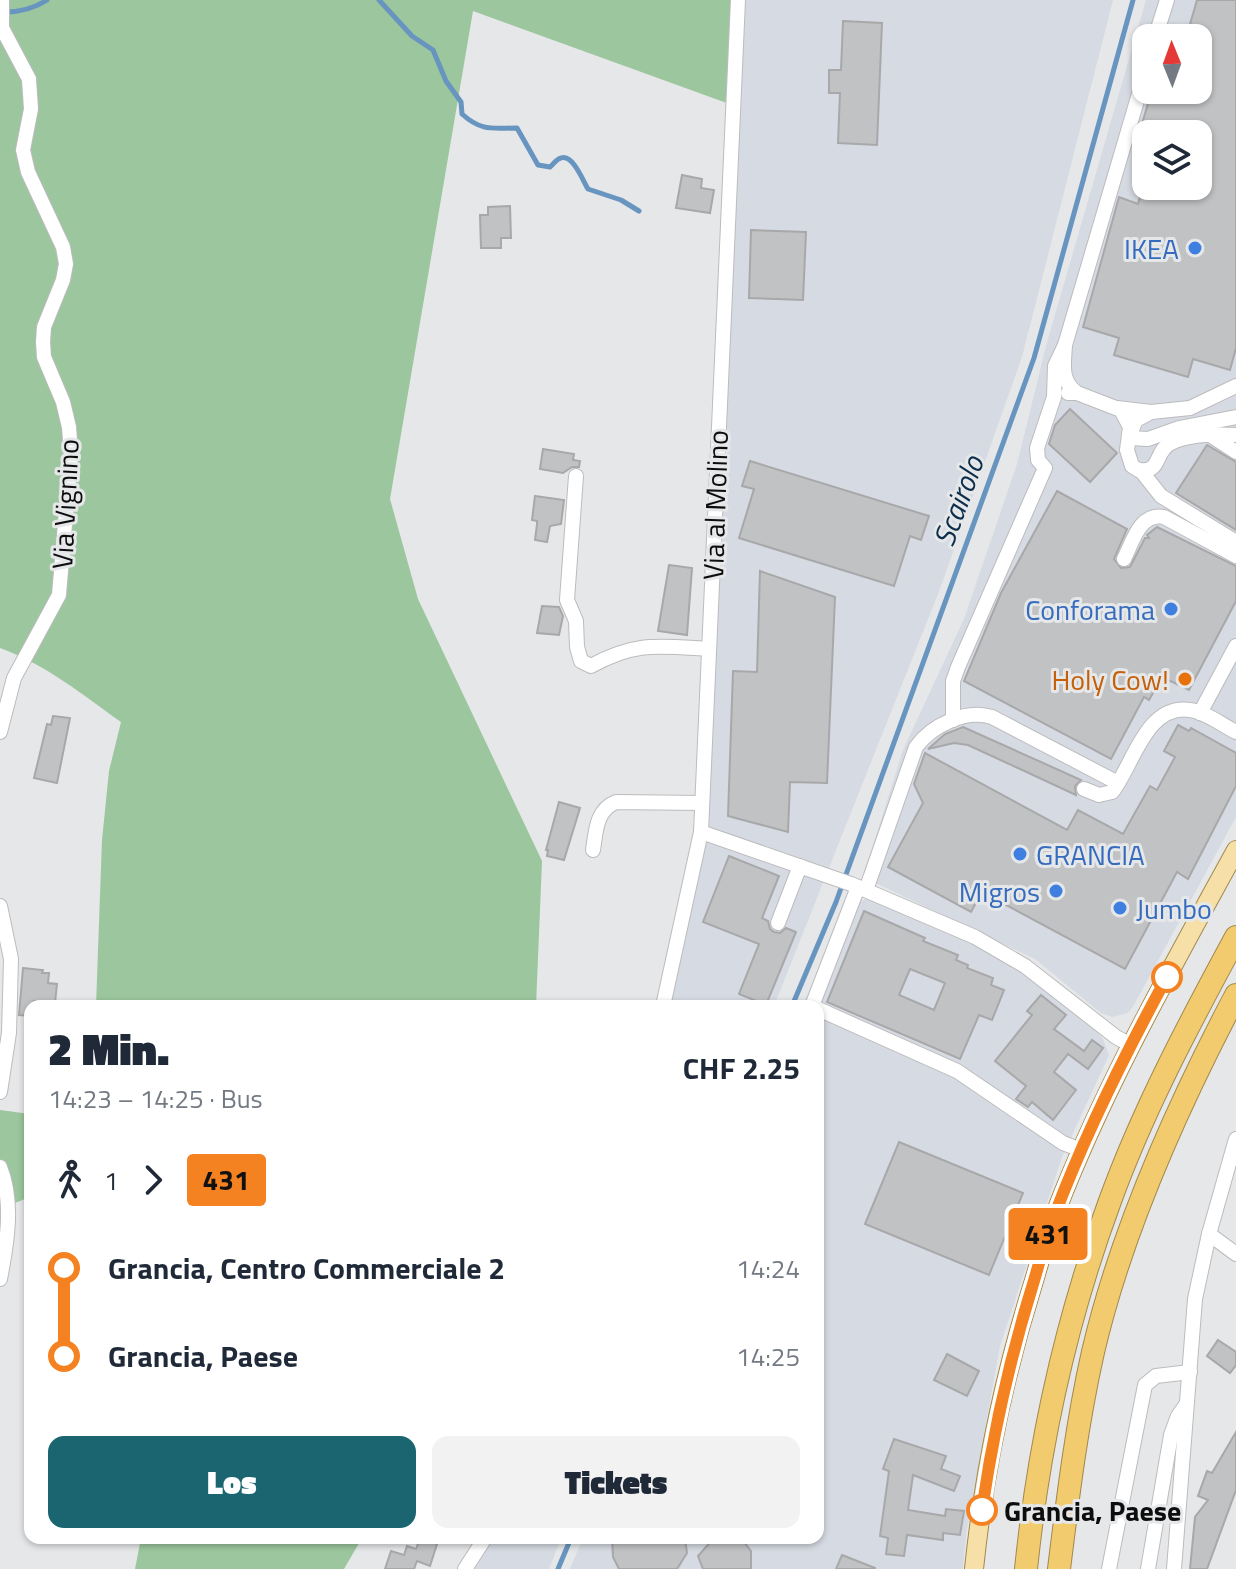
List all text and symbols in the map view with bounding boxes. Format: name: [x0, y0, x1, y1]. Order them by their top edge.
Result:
north arrow: [1132, 24, 1212, 104]
map controls: [1132, 24, 1212, 200]
button: layers: [1132, 120, 1212, 200]
place label: IKEA: [1124, 227, 1179, 270]
marker: IKEA: [1186, 239, 1204, 257]
street label: Via al Molino: [691, 429, 739, 581]
street label: Via Vignino: [40, 438, 90, 570]
water label: Scairolo: [920, 448, 996, 553]
place label: Conforama: [1025, 588, 1155, 631]
marker: Conforama: [1162, 600, 1180, 618]
place label: Holy Cow!: [1051, 658, 1169, 701]
marker: Holy Cow!: [1176, 670, 1194, 688]
place label: GRANCIA: [1036, 833, 1145, 876]
marker: GRANCIA: [1011, 845, 1029, 863]
place label: Migros: [959, 870, 1040, 913]
marker: Migros: [1047, 882, 1065, 900]
place label: Jumbo: [1136, 887, 1212, 930]
marker: Jumbo: [1111, 899, 1129, 917]
unlabelled marker: [1152, 962, 1182, 992]
text: 2 Min.: [48, 1015, 169, 1082]
text: CHF 2.25: [683, 1045, 800, 1091]
text: 14:23 – 14:25 · Bus: [48, 1079, 263, 1118]
icon: walk: [48, 1158, 92, 1202]
icon: forward: [131, 1158, 175, 1202]
text: 431: [203, 1158, 250, 1201]
text: 1: [104, 1161, 119, 1200]
line badge: 431: [1002, 1208, 1094, 1260]
text: 431: [1024, 1212, 1072, 1255]
text: Grancia, Centro Commerciale 2: [108, 1245, 505, 1291]
text: 14:24: [736, 1249, 800, 1288]
text: Grancia, Paese: [108, 1333, 298, 1379]
text: 14:25: [736, 1337, 800, 1376]
button: Los: [48, 1436, 416, 1528]
button: Tickets: [432, 1436, 800, 1528]
place label: Grancia, Paese: [1004, 1489, 1181, 1532]
marker: Grancia, Paese: [967, 1495, 997, 1525]

